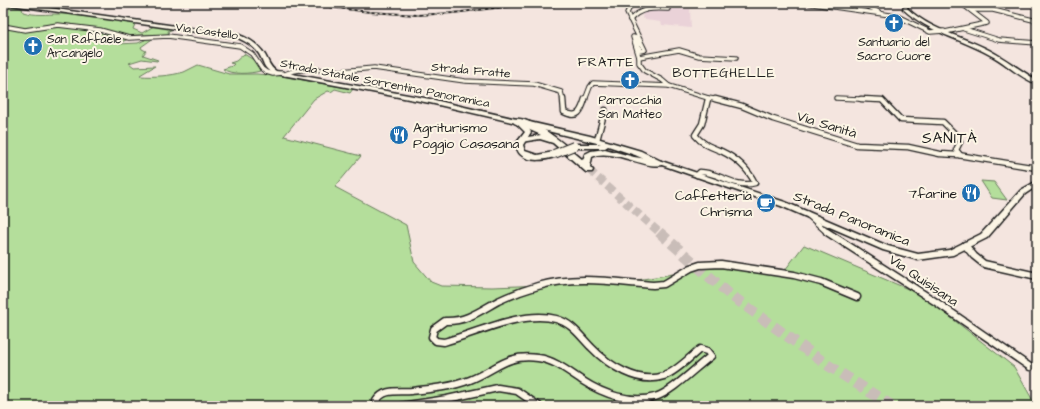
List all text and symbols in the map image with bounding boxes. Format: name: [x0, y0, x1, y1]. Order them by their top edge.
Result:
church icon: Santuario del Sacro Cuore: [883, 12, 905, 34]
street label: Via Castello: [175, 19, 239, 44]
place label: San Raffaele Arcangelo: [47, 31, 122, 63]
place label: Santuario del Sacro Cuore: [857, 34, 932, 65]
church icon: San Raffaele Arcangelo: [22, 35, 44, 57]
district label: FRATTE: [578, 53, 634, 71]
street label: Strada Statale Sorrentina Panoramica: [279, 55, 491, 112]
street label: Strada Fratte: [431, 59, 512, 82]
district label: BOTTEGHELLE: [672, 64, 776, 82]
church icon: Parrocchia San Matteo: [619, 69, 641, 91]
place label: Parrocchia San Matteo: [598, 92, 662, 123]
street label: Via Sanità: [794, 106, 859, 144]
place label: Agriturismo Poggio Casasana: [413, 118, 519, 154]
restaurant icon: Agriturismo Poggio Casasana: [388, 124, 410, 146]
district label: SANITÀ: [922, 128, 978, 149]
restaurant icon: 7farine: [960, 182, 982, 204]
place label: 7farine: [909, 184, 957, 204]
place label: Caffetteria Chrisma: [675, 186, 752, 222]
street label: Strada Panoramica: [790, 186, 913, 251]
cafe icon: Caffetteria Chrisma: [755, 192, 777, 214]
street label: Via Quisisana: [885, 250, 962, 312]

